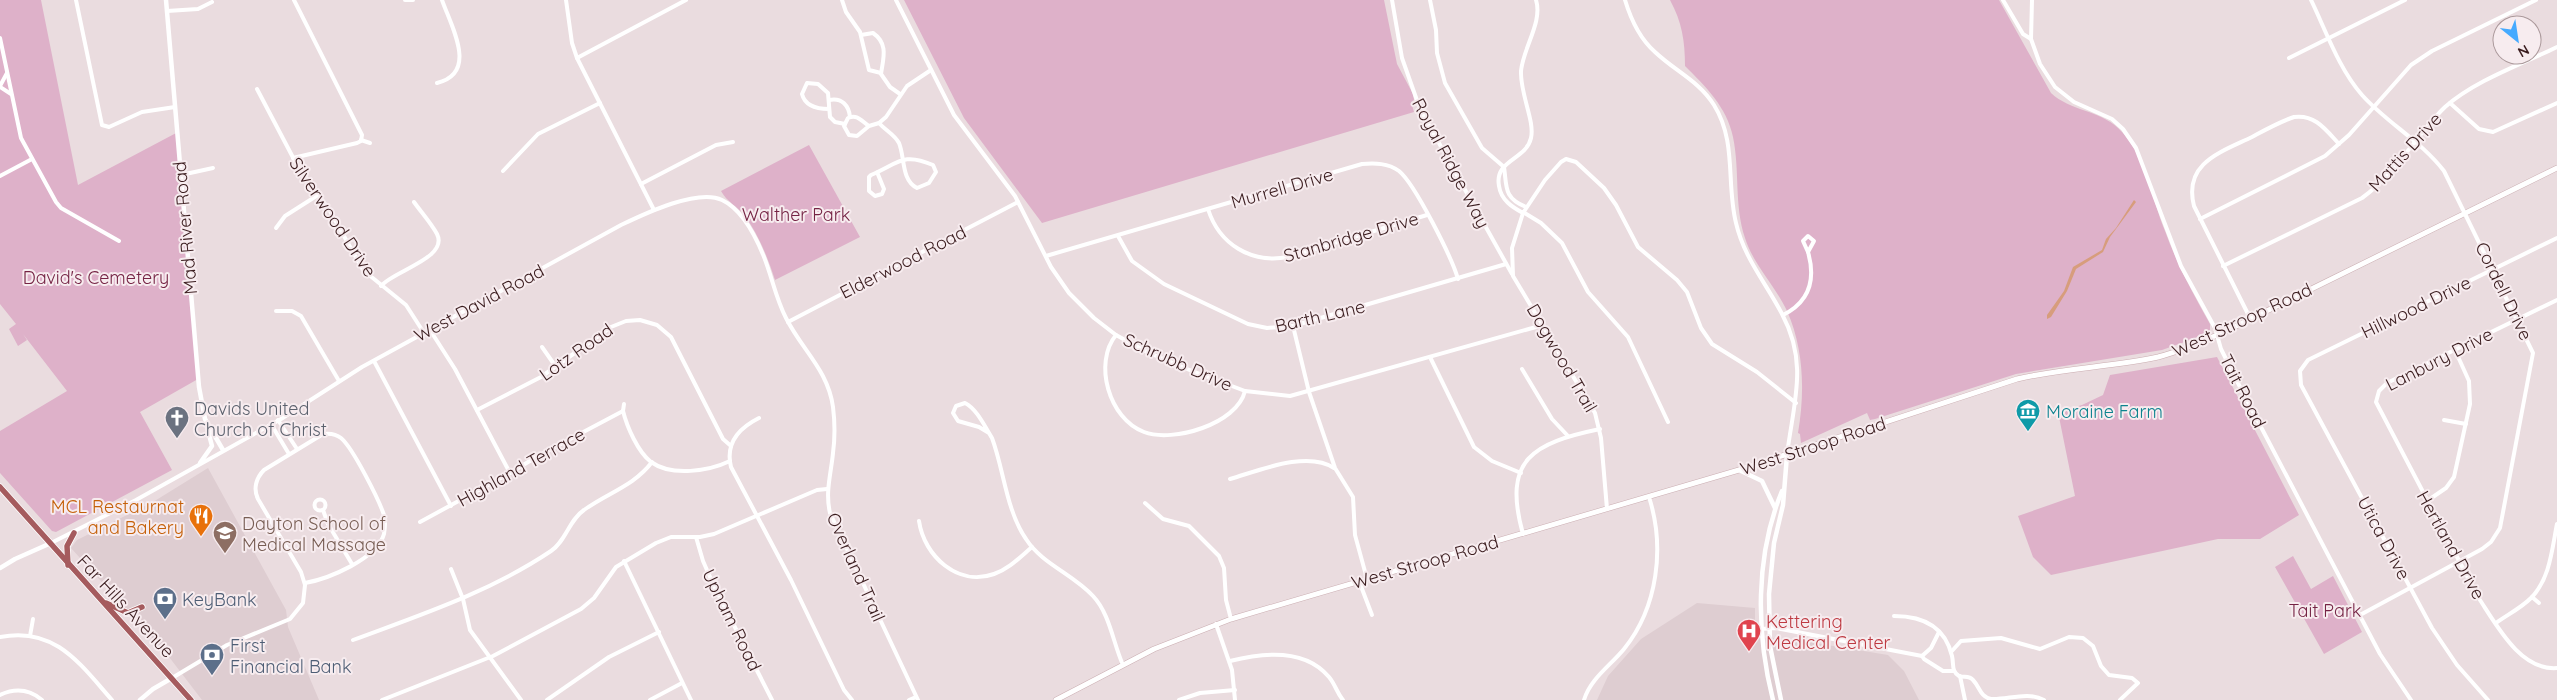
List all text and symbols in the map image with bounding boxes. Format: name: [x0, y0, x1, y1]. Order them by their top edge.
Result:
north arrow: [2492, 15, 2542, 65]
text: N: [2515, 41, 2532, 62]
street label: Royal Ridge Way: [1407, 94, 1495, 232]
street label: Mattis Drive: [2363, 108, 2447, 196]
street label: Silverwood Drive: [284, 153, 382, 281]
street label: Mad River Road: [168, 160, 202, 296]
street label: Murrell Drive: [1228, 162, 1336, 214]
park label: Walther Park: [742, 203, 850, 226]
street label: Stanbridge Drive: [1281, 207, 1421, 267]
street label: Elderwood Road: [836, 220, 970, 304]
street label: Cordell Drive: [2470, 238, 2538, 344]
street label: West David Road: [410, 259, 548, 347]
park label: David's Cemetery: [23, 266, 169, 289]
street label: Hillwood Drive: [2357, 271, 2475, 343]
street label: West Stroop Road: [2168, 278, 2316, 362]
street label: Barth Lane: [1273, 294, 1367, 338]
street label: Dogwood Trail: [1522, 300, 1602, 416]
street label: Lotz Road: [535, 318, 617, 386]
street label: Lanbury Drive: [2381, 322, 2497, 396]
street label: Schrubb Drive: [1120, 328, 1236, 396]
street label: Tait Road: [2215, 350, 2271, 432]
place label: Davids United Church of Christ: [194, 397, 327, 441]
museum icon: Moraine Farm: [2015, 398, 2041, 432]
place label: Moraine Farm: [2046, 400, 2163, 423]
church icon: Davids United Church of Christ: [164, 405, 190, 439]
street label: West Stroop Road: [1737, 412, 1889, 480]
street label: Highland Terrace: [453, 422, 589, 512]
street label: Hertland Drive: [2412, 487, 2490, 603]
street label: Utica Drive: [2352, 492, 2416, 584]
place label: MCL Restaurnat and Bakery: [51, 495, 184, 539]
restaurant icon: MCL Restaurnat and Bakery: [188, 503, 214, 537]
street label: Overland Trail: [822, 509, 890, 625]
place label: Dayton School of Medical Massage: [242, 512, 387, 556]
school or university icon: Dayton School of Medical Massage: [212, 520, 238, 554]
street label: West Stroop Road: [1349, 530, 1501, 594]
street label: Far Hills Avenue: [72, 550, 180, 662]
street label: Upham Road: [697, 565, 767, 675]
bank icon: KeyBank: [152, 586, 178, 620]
place label: KeyBank: [182, 588, 257, 611]
park label: Tait Park: [2289, 599, 2361, 622]
place label: Kettering Medical Center: [1766, 610, 1891, 654]
hospital icon: Kettering Medical Center: [1736, 618, 1762, 652]
place label: First Financial Bank: [230, 634, 352, 678]
bank icon: First Financial Bank: [199, 642, 225, 676]

